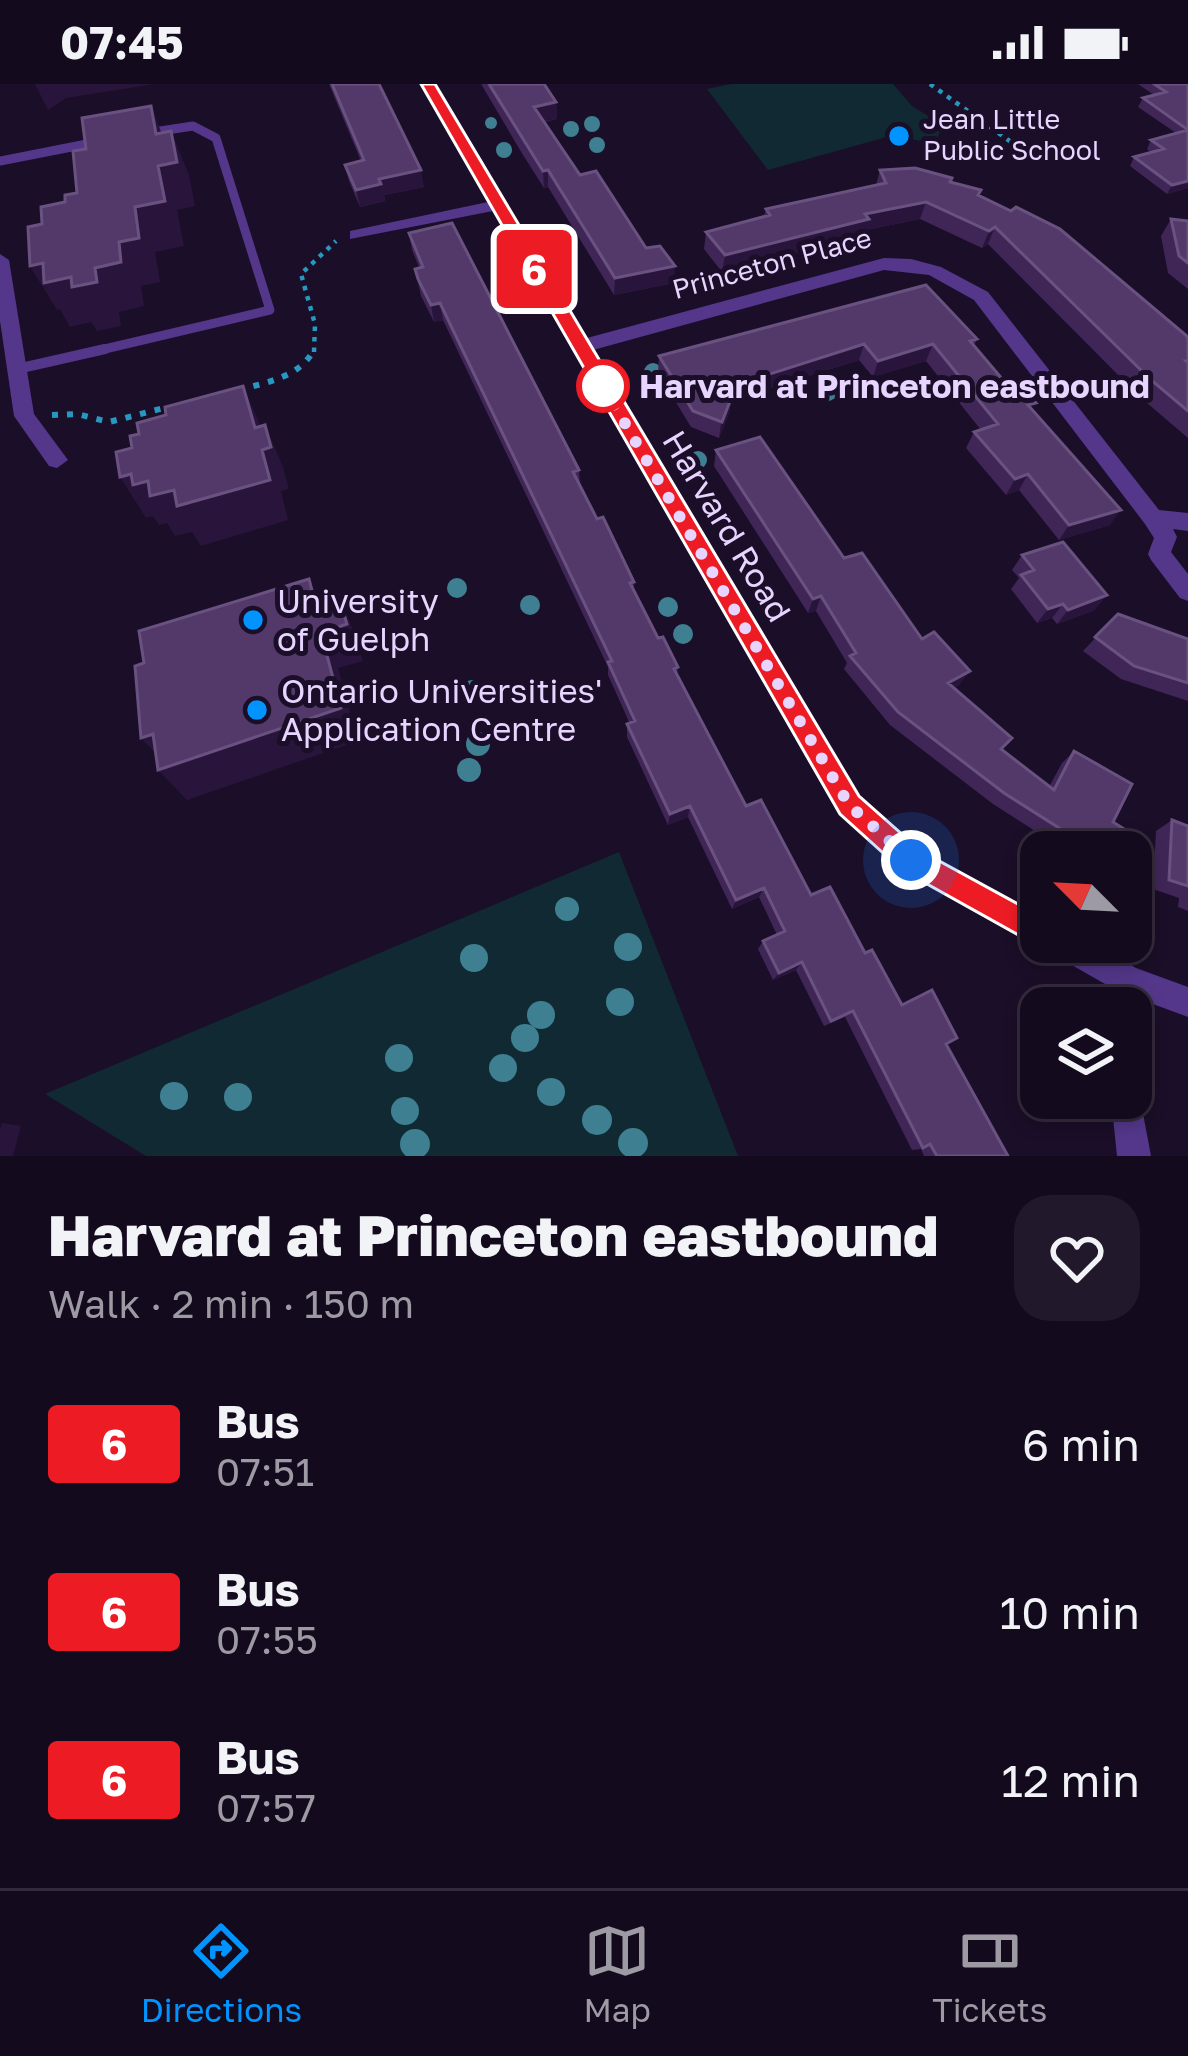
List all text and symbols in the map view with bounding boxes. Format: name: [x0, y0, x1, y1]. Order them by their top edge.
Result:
text: 07:45: [60, 15, 184, 69]
place label: Jean Little Public School: [923, 103, 1101, 166]
marker: Jean Little Public School: [886, 123, 912, 149]
street label: Princeton Place: [669, 221, 875, 305]
line badge: 6: [495, 230, 573, 308]
text: 6: [521, 244, 547, 294]
marker: Harvard at Princeton eastbound: [578, 361, 628, 411]
place label: Harvard at Princeton eastbound: [639, 366, 1150, 405]
street label: Harvard Road: [655, 423, 800, 628]
place label: University of Guelph: [277, 581, 439, 658]
marker: University of Guelph: [240, 607, 266, 633]
place label: Ontario Universities' Application Centre: [281, 671, 602, 748]
marker: Ontario Universities' Application Centre: [244, 697, 270, 723]
your location: [881, 830, 941, 890]
north arrow: [1020, 831, 1152, 963]
map controls: [1020, 831, 1152, 1119]
button: layers: [1020, 987, 1152, 1119]
button: heart: [1014, 1195, 1140, 1321]
text: Harvard at Princeton eastbound: [48, 1200, 938, 1269]
text: Walk · 2 min · 150 m: [48, 1280, 414, 1327]
text: Bus: [216, 1394, 300, 1448]
text: 6 min: [1022, 1417, 1140, 1471]
text: 6: [101, 1419, 127, 1469]
text: 07:51: [216, 1448, 314, 1495]
text: Bus: [216, 1562, 300, 1616]
text: 10 min: [999, 1585, 1140, 1639]
text: 6: [101, 1587, 127, 1637]
text: 07:55: [216, 1616, 318, 1663]
text: Bus: [216, 1730, 300, 1784]
text: 12 min: [1001, 1753, 1140, 1807]
text: 6: [101, 1755, 127, 1805]
text: 07:57: [216, 1784, 316, 1831]
tab: Directions: [141, 1918, 302, 2029]
tab: Map: [583, 1918, 651, 2029]
tab: Tickets: [932, 1918, 1047, 2029]

